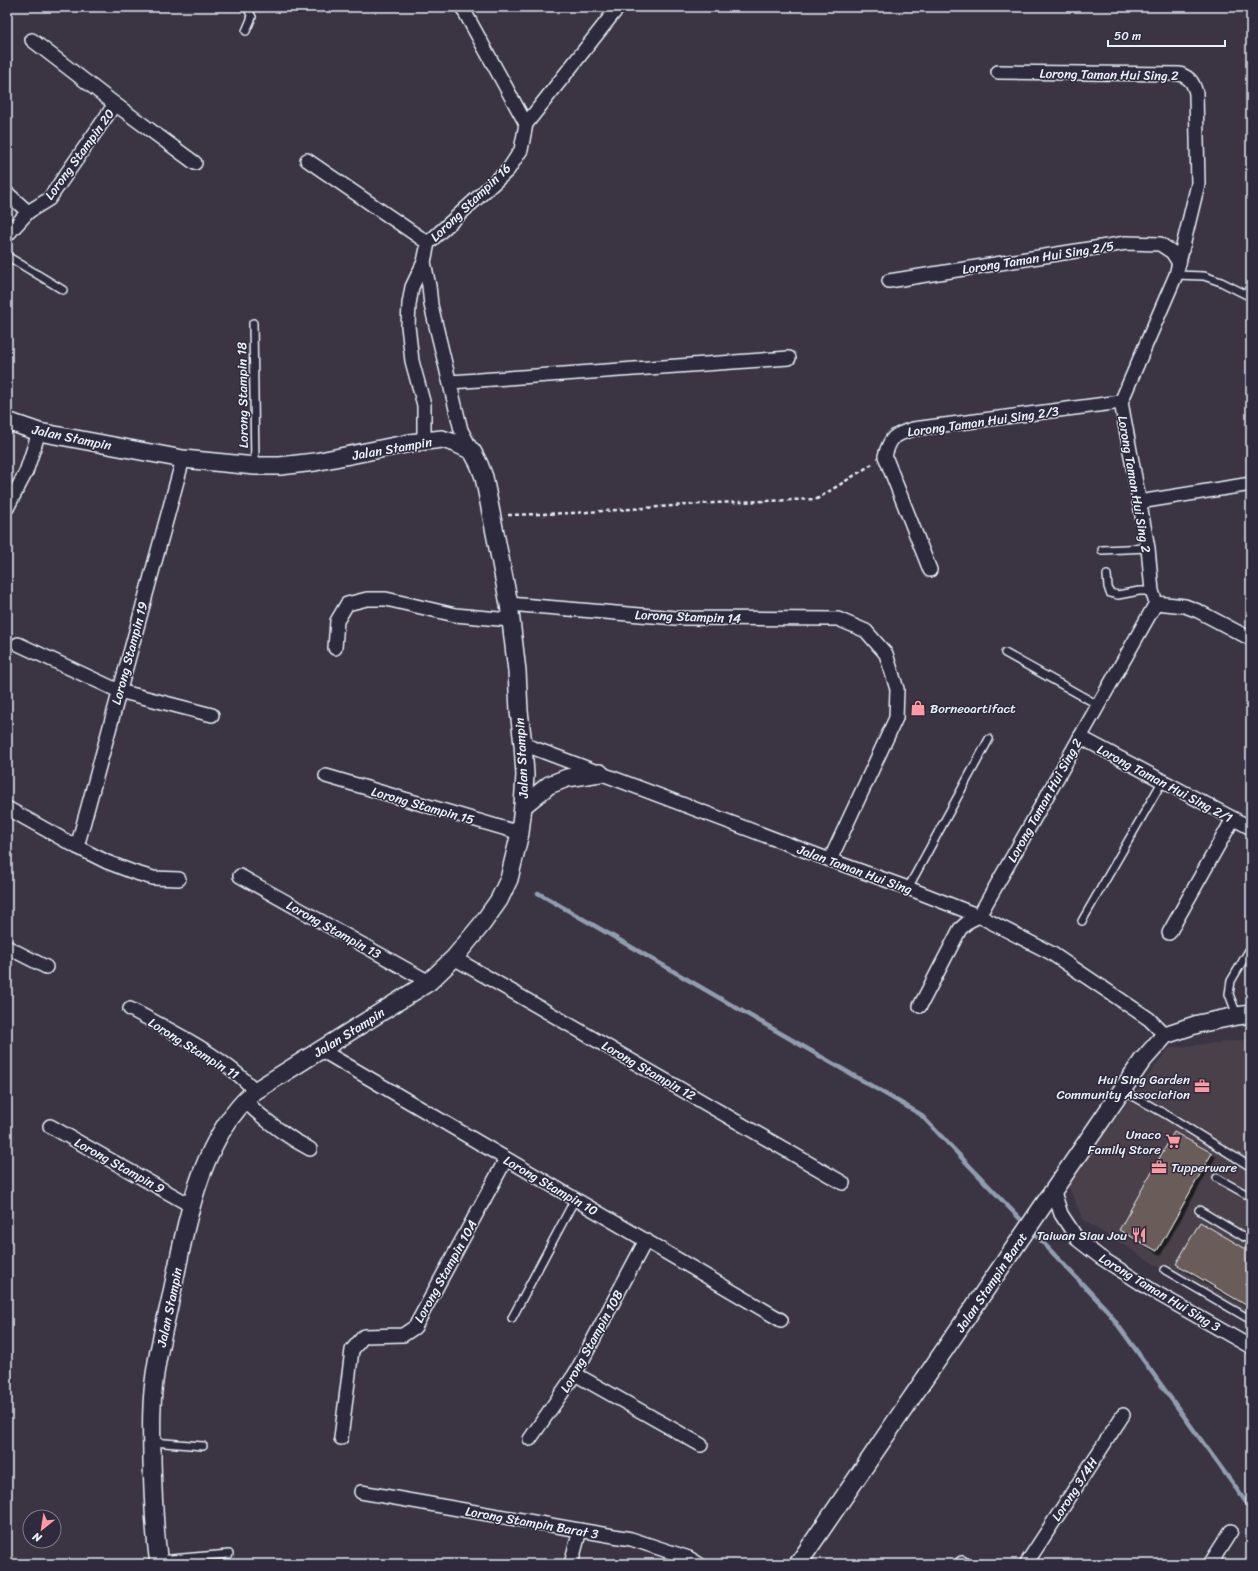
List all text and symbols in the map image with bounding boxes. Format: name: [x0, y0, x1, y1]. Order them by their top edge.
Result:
scale bar: [1108, 22, 1225, 48]
text: 50 m: [1114, 25, 1141, 47]
street label: Lorong Taman Hui Sing 2: [1039, 62, 1179, 87]
street label: Lorong Stampin 20: [38, 104, 121, 205]
street label: Lorong Stampin 16: [424, 157, 516, 247]
street label: Lorong Taman Hui Sing 2/5: [960, 234, 1116, 281]
street label: Lorong Stampin 18: [230, 342, 255, 448]
street label: Lorong Taman Hui Sing 2/3: [906, 399, 1060, 444]
street label: Lorong Taman Hui Sing 2: [1111, 414, 1158, 555]
street label: Jalan Stampin: [29, 418, 114, 457]
street label: Jalan Stampin: [349, 430, 434, 467]
street label: Lorong Stampin 19: [105, 599, 154, 707]
street label: Lorong Stampin 14: [634, 603, 742, 630]
place label: Borneoartifact: [930, 697, 1016, 720]
shop icon: Borneoartifact: [909, 699, 927, 717]
street label: Jalan Stampin: [508, 717, 535, 800]
street label: Lorong Taman Hui Sing 2: [1001, 733, 1088, 867]
street label: Lorong Taman Hui Sing 2/1: [1093, 738, 1237, 829]
street label: Lorong Stampin 15: [369, 780, 477, 831]
street label: Jalan Taman Hui Sing: [793, 838, 916, 901]
street label: Lorong Stampin 13: [282, 894, 385, 965]
street label: Jalan Stampin: [308, 1001, 390, 1064]
street label: Lorong Stampin 11: [144, 1011, 244, 1086]
street label: Lorong Stampin 12: [597, 1034, 701, 1107]
place label: Hui Sing Garden Community Association: [1056, 1068, 1190, 1106]
office icon: Hui Sing Garden Community Association: [1193, 1077, 1211, 1095]
place label: Unaco Family Store: [1088, 1123, 1161, 1161]
street label: Lorong Stampin 9: [70, 1131, 169, 1200]
supermarket icon: Unaco Family Store: [1164, 1132, 1182, 1150]
street label: Lorong Stampin 10: [499, 1149, 603, 1222]
place label: Tupperware: [1171, 1156, 1238, 1179]
office icon: Tupperware: [1150, 1158, 1168, 1176]
street label: Lorong Stampin 10A: [407, 1215, 483, 1327]
place label: Taiwan Siau Jou: [1037, 1224, 1127, 1247]
restaurant icon: Taiwan Siau Jou: [1130, 1226, 1148, 1244]
street label: Jalan Stampin Barat: [949, 1227, 1034, 1338]
street label: Lorong Taman Hui Sing 3: [1094, 1247, 1225, 1338]
street label: Jalan Stampin: [150, 1265, 189, 1350]
street label: Lorong Stampin 10B: [554, 1286, 629, 1397]
street label: Lorong 3/4H: [1045, 1452, 1104, 1526]
street label: Lorong Stampin Barat 3: [463, 1499, 600, 1546]
north arrow: [22, 1509, 62, 1549]
text: N: [29, 1527, 46, 1548]

